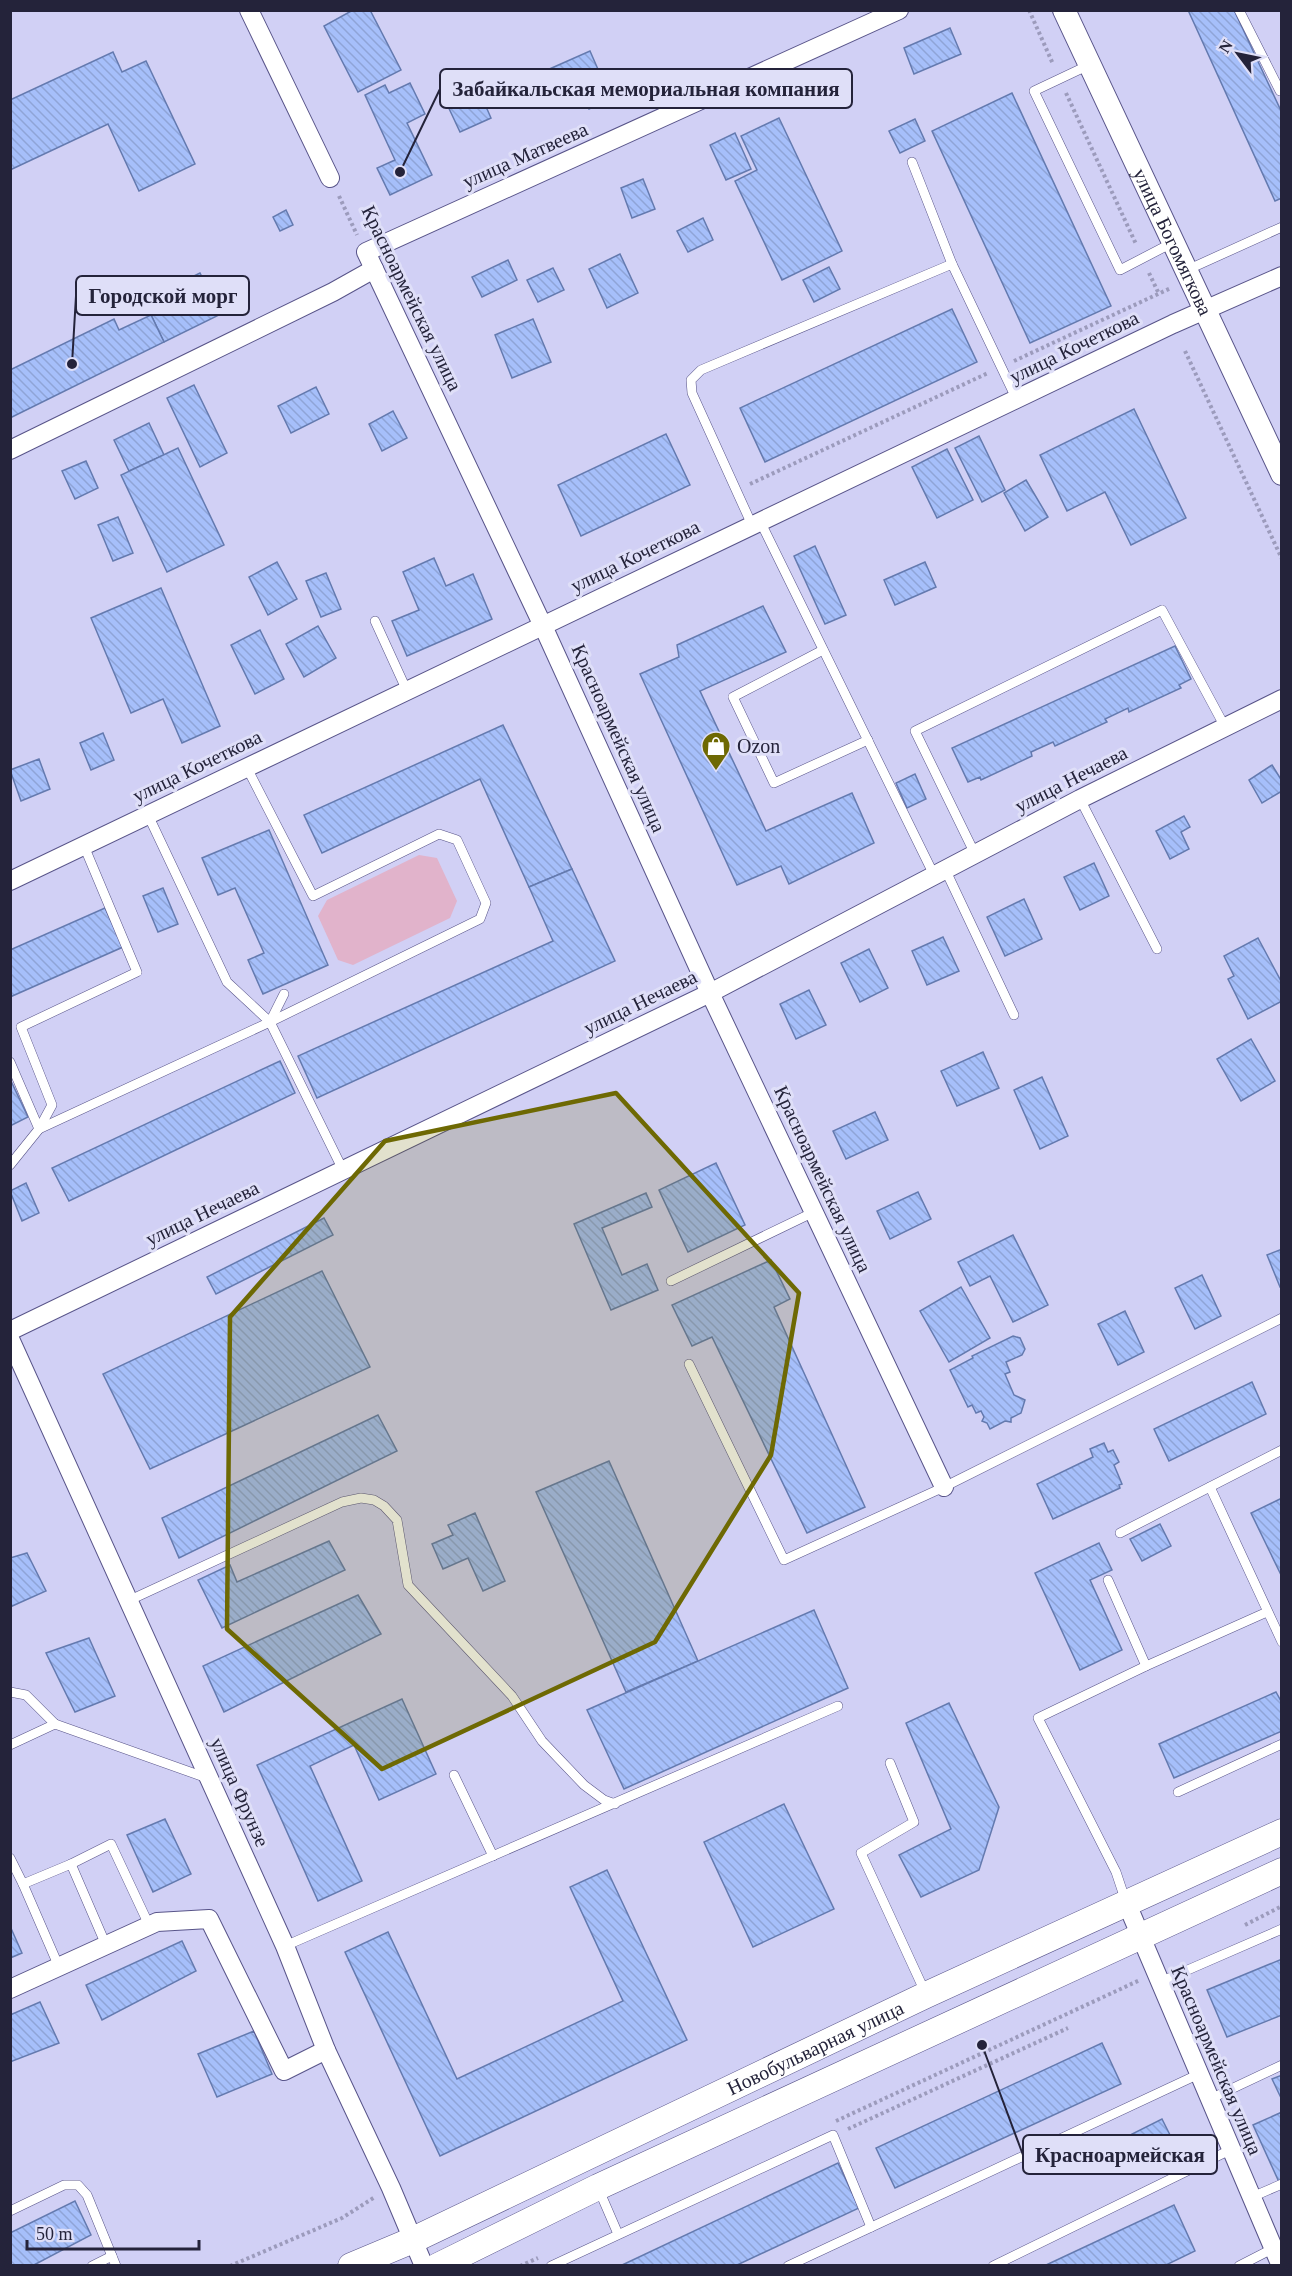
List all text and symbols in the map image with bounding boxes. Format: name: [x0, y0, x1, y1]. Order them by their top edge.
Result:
north arrow: [1208, 24, 1268, 84]
text: N: [1215, 37, 1236, 56]
callout: Забайкальская мемориальная компания: [440, 69, 852, 108]
text: Забайкальская мемориальная компания: [452, 77, 840, 101]
street label: улица Матвеева: [459, 118, 591, 193]
street label: улица Богомягкова: [1128, 165, 1217, 319]
street label: Красноармейская улица: [357, 202, 467, 395]
callout: Городской морг: [76, 276, 249, 315]
text: Городской морг: [89, 284, 237, 308]
street label: улица Кочеткова: [1006, 306, 1143, 389]
street label: улица Кочеткова: [567, 515, 704, 598]
street label: Красноармейская улица: [567, 641, 670, 836]
street label: улица Кочеткова: [129, 725, 266, 808]
shop icon: Ozon: [700, 730, 732, 772]
place label: Ozon: [737, 735, 780, 757]
street label: улица Нечаева: [1011, 741, 1131, 818]
street label: улица Нечаева: [580, 965, 701, 1040]
street label: Красноармейская улица: [769, 1082, 876, 1276]
street label: улица Нечаева: [142, 1176, 263, 1251]
street label: улица Фрунзе: [205, 1734, 274, 1851]
street label: Красноармейская улица: [1166, 1962, 1267, 2158]
street label: Новобульварная улица: [724, 1996, 907, 2099]
callout: Красноармейская: [1023, 2135, 1217, 2174]
text: Красноармейская: [1035, 2143, 1205, 2167]
scale bar: [27, 2213, 200, 2251]
text: 50 m: [36, 2224, 73, 2244]

